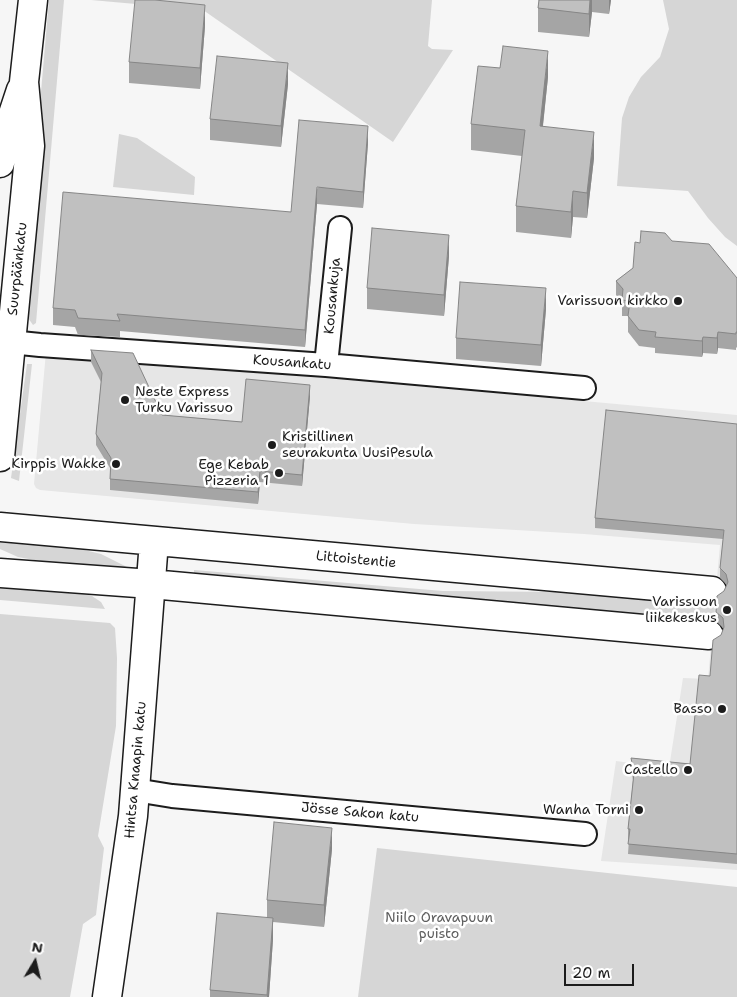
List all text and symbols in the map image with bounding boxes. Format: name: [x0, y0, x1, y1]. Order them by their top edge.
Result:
street label: Suurpäänkatu: [5, 222, 31, 316]
street label: Kousankuja: [321, 257, 345, 335]
place label: Varissuon kirkko: [557, 293, 668, 309]
marker: Varissuon kirkko: [672, 295, 684, 307]
street label: Kousankatu: [252, 352, 332, 374]
place label: Neste Express Turku Varissuo: [135, 384, 233, 417]
marker: Neste Express Turku Varissuo: [119, 394, 131, 406]
place label: Kristillinen seurakunta UusiPesula: [282, 429, 433, 462]
marker: Kristillinen seurakunta UusiPesula: [266, 439, 278, 451]
place label: Kirppis Wakke: [11, 456, 106, 472]
place label: Ege Kebab Pizzeria 1: [198, 457, 269, 490]
marker: Kirppis Wakke: [110, 458, 122, 470]
marker: Ege Kebab Pizzeria 1: [273, 467, 285, 479]
street label: Littoistentie: [315, 548, 397, 572]
place label: Varissuon liikekeskus: [645, 594, 717, 626]
marker: Varissuon liikekeskus: [721, 604, 733, 616]
street label: Hintsa Knaapin katu: [122, 701, 150, 839]
place label: Basso: [673, 701, 712, 717]
marker: Basso: [716, 703, 728, 715]
place label: Castello: [624, 762, 678, 778]
marker: Castello: [682, 764, 694, 776]
street label: Jösse Sakon katu: [300, 799, 420, 827]
place label: Wanha Torni: [543, 802, 629, 818]
marker: Wanha Torni: [633, 804, 645, 816]
park label: Niilo Oravapuun puisto: [385, 910, 493, 942]
north arrow: [10, 937, 60, 987]
text: N: [30, 937, 44, 957]
scale bar: [567, 954, 637, 986]
text: 20 m: [572, 963, 611, 983]

